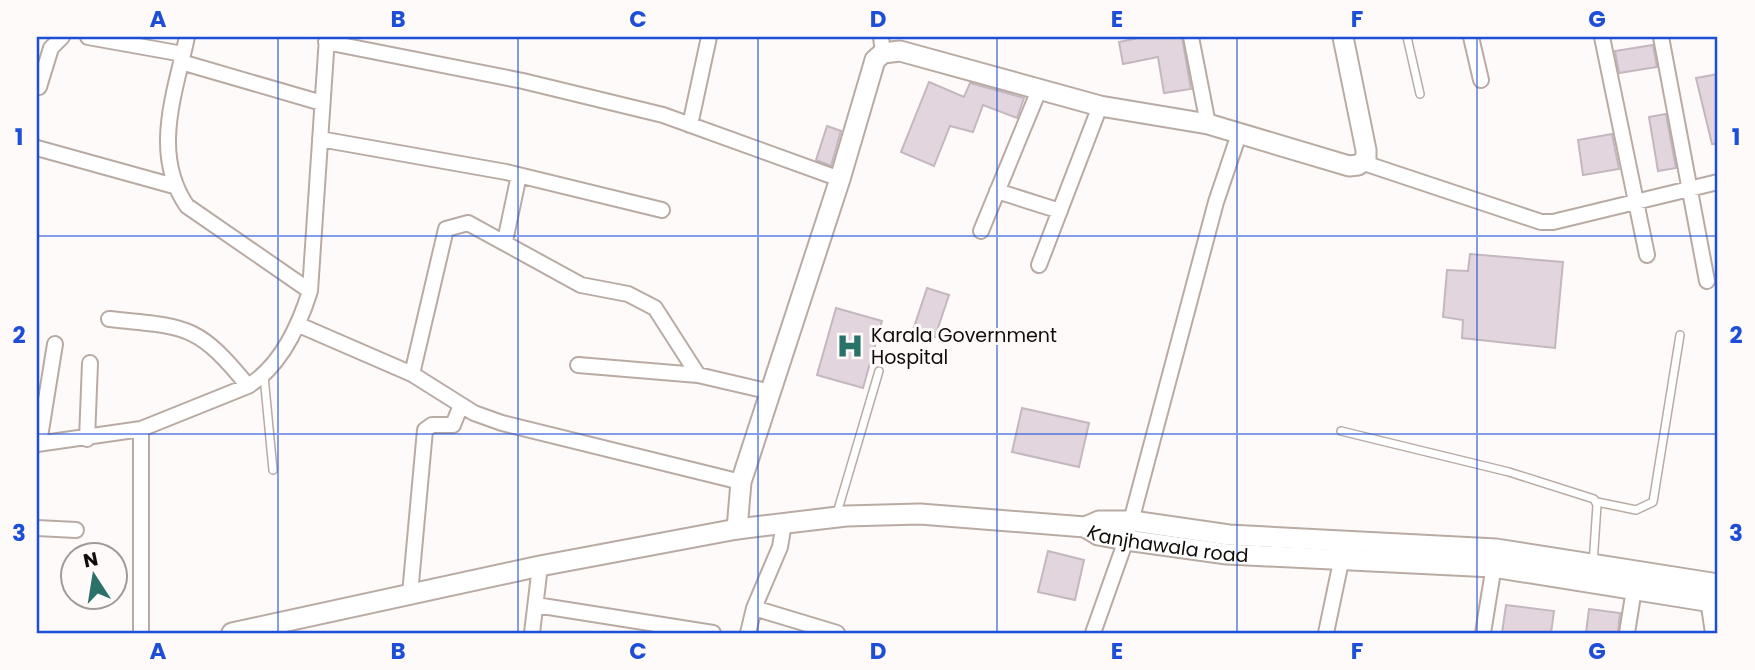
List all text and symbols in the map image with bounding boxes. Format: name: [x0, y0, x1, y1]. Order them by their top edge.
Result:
text: A: [150, 3, 167, 35]
text: B: [390, 3, 406, 35]
text: C: [629, 3, 647, 35]
text: D: [870, 3, 886, 35]
text: E: [1111, 3, 1123, 35]
text: F: [1351, 3, 1363, 35]
text: G: [1588, 3, 1606, 35]
text: 1: [15, 121, 23, 153]
text: 1: [1732, 121, 1740, 153]
text: 2: [12, 319, 26, 351]
text: 2: [1729, 319, 1743, 351]
place label: Karala Government Hospital: [871, 322, 1057, 371]
hospital icon: Karala Government Hospital: [835, 331, 865, 361]
text: 3: [12, 517, 26, 549]
text: 3: [1729, 517, 1743, 549]
street label: Kanjhawala road: [1082, 518, 1249, 569]
north arrow: [60, 540, 130, 610]
text: N: [81, 545, 100, 575]
text: A: [150, 635, 167, 667]
text: B: [390, 635, 406, 667]
text: C: [629, 635, 647, 667]
text: D: [870, 635, 886, 667]
text: E: [1111, 635, 1123, 667]
text: F: [1351, 635, 1363, 667]
text: G: [1588, 635, 1606, 667]

